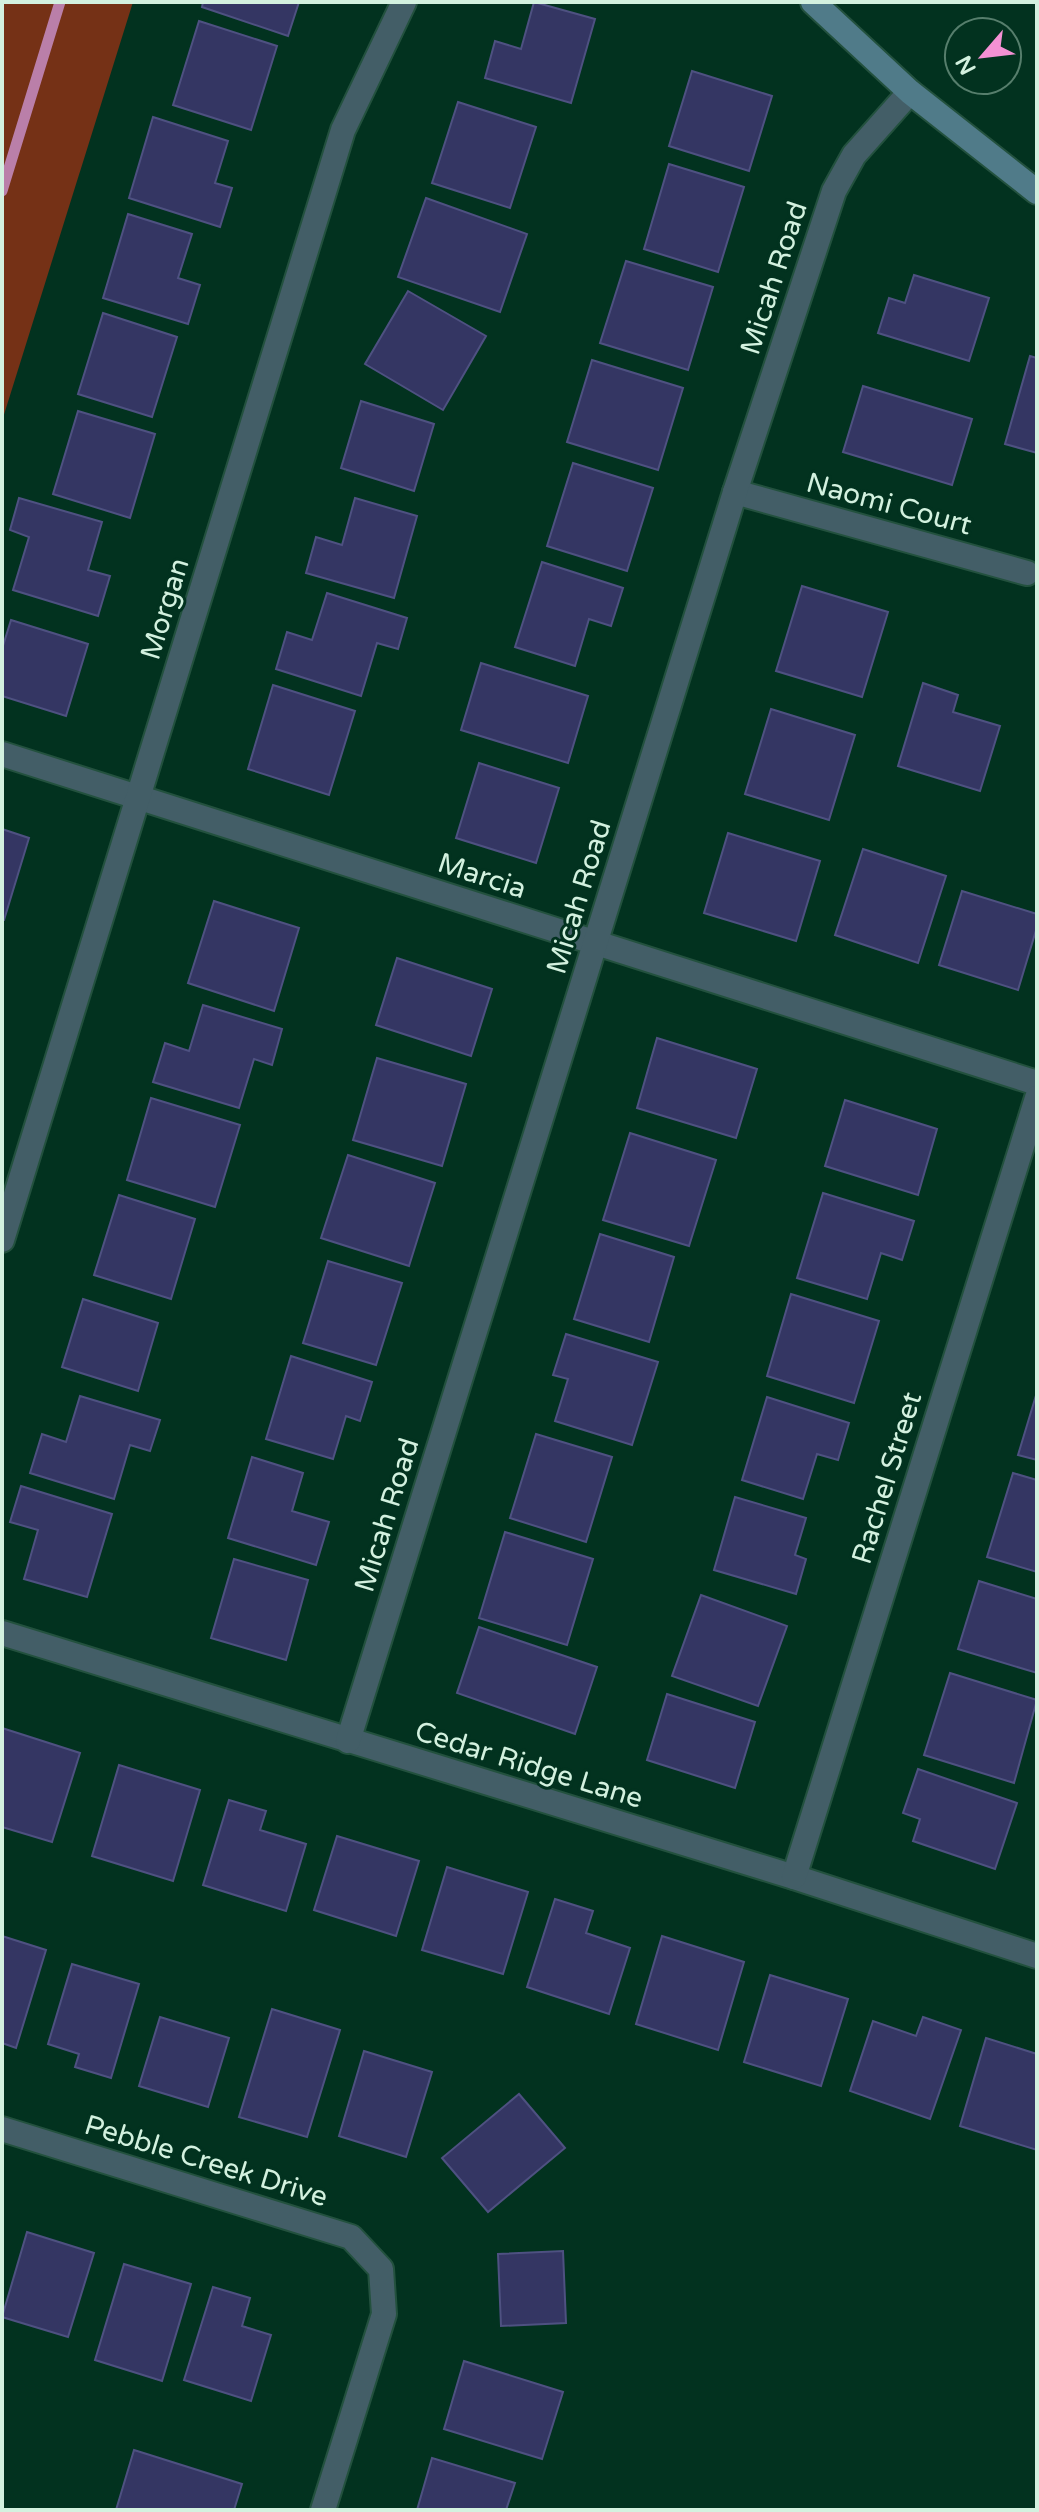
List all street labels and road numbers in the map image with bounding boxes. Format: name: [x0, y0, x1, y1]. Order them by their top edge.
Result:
street label: Micah Road: [733, 197, 815, 359]
street label: Naomi Court: [803, 466, 976, 542]
street label: Morgan: [133, 554, 197, 664]
street label: Micah Road: [539, 816, 619, 978]
street label: Marcia: [434, 846, 530, 906]
street label: Rachel Street: [845, 1388, 929, 1568]
street label: Micah Road: [347, 1434, 427, 1596]
street label: Cedar Ridge Lane: [411, 1714, 647, 1816]
street label: Pebble Creek Drive: [80, 2108, 332, 2214]

